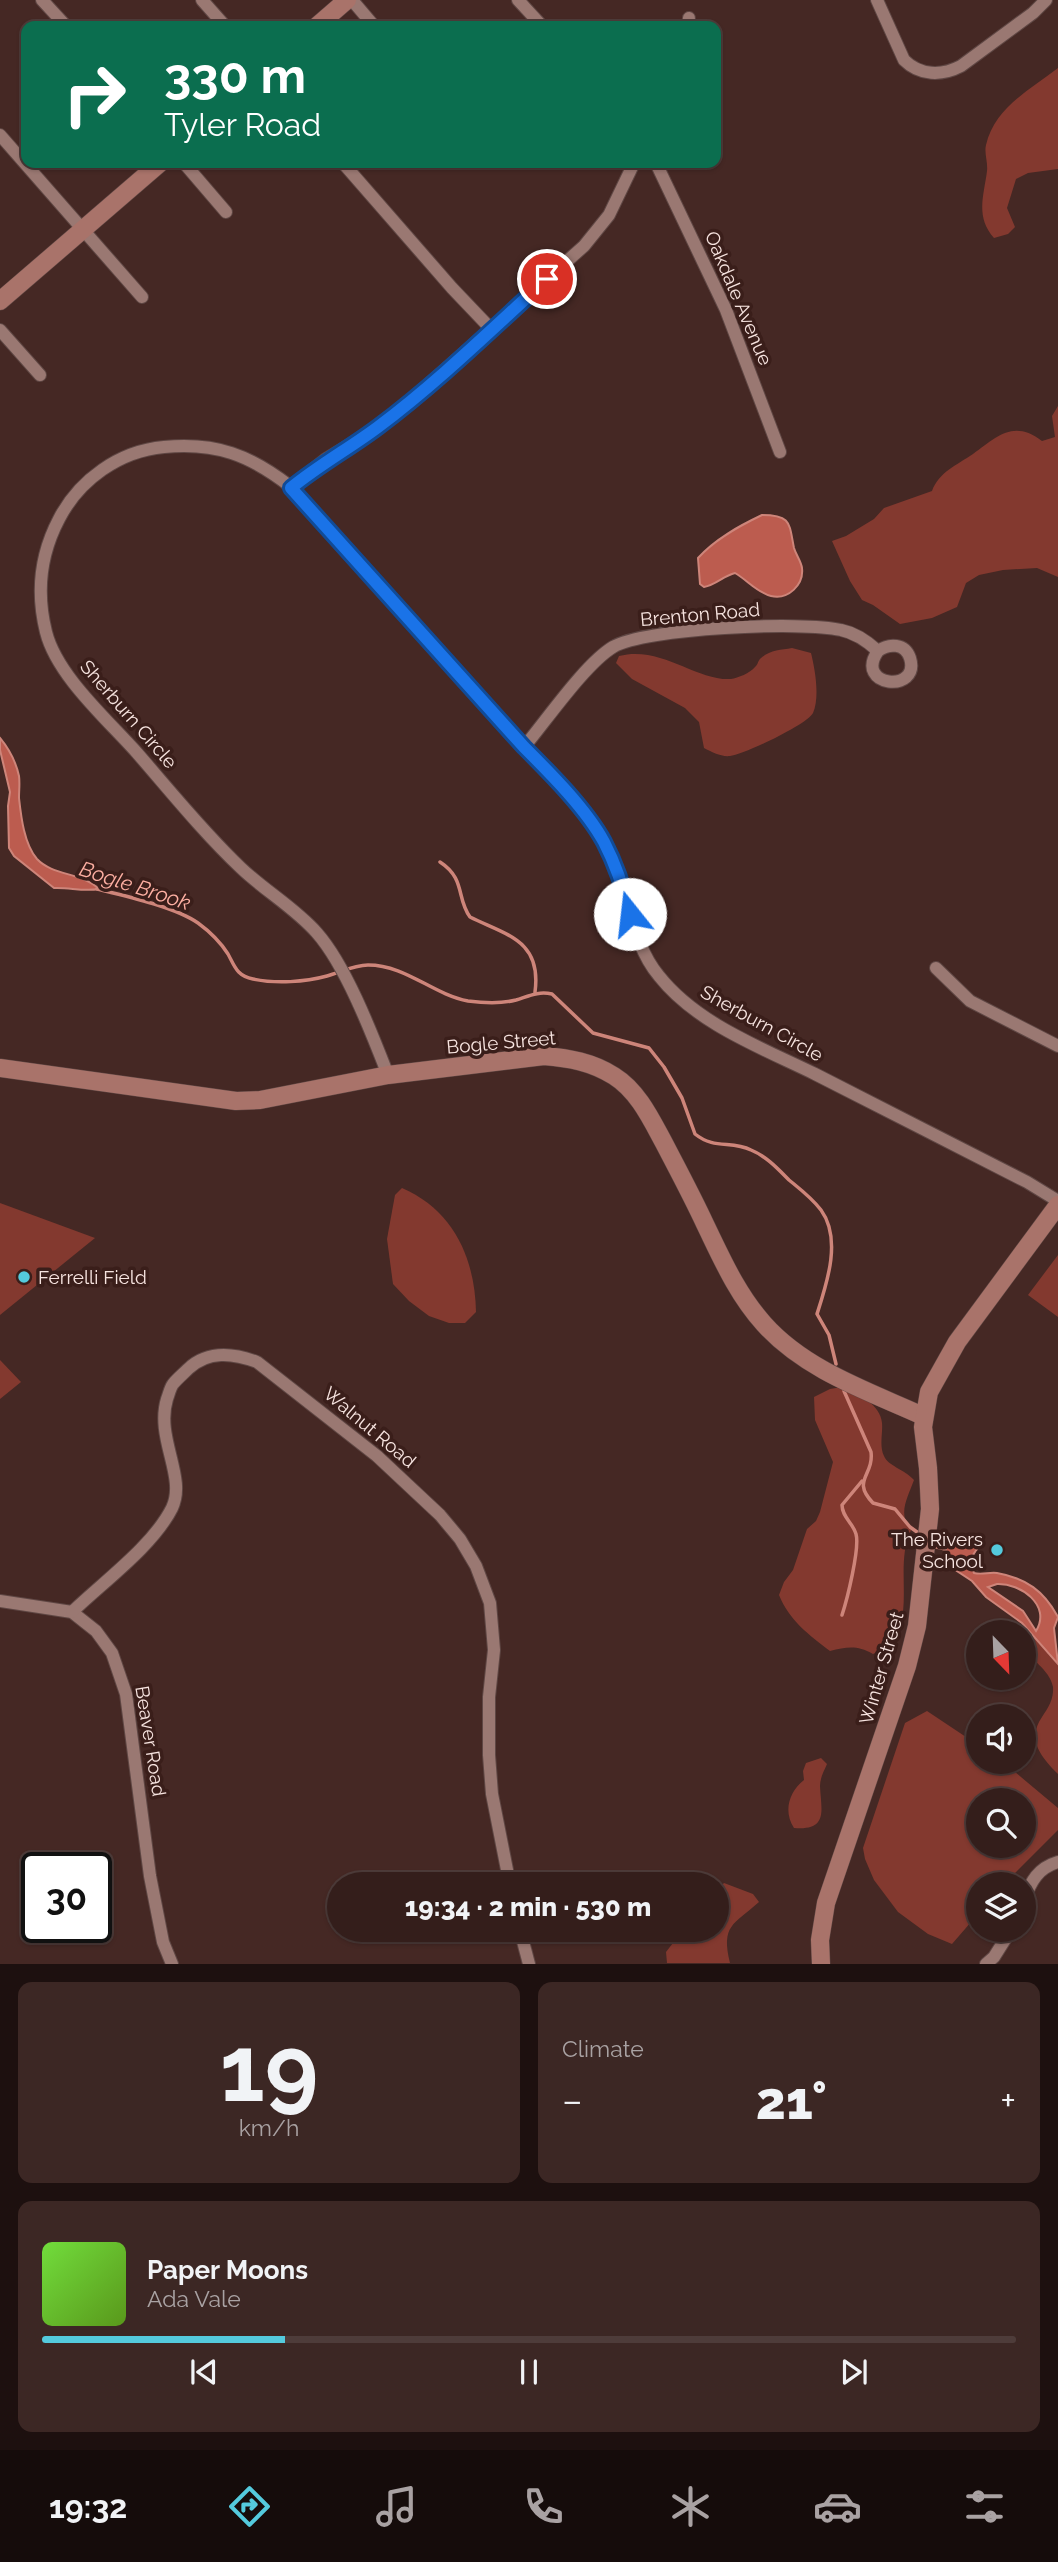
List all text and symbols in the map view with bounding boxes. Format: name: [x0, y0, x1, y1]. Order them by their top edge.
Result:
text: 330 m: [164, 47, 306, 104]
icon: right: [49, 49, 140, 140]
text: Tyler Road: [164, 106, 321, 143]
street label: Oakdale Avenue: [701, 228, 777, 368]
pin: [517, 249, 577, 309]
icon: arrive: [528, 260, 566, 298]
street label: Brenton Road: [639, 598, 761, 630]
street label: Sherburn Circle: [76, 655, 182, 773]
water label: Bogle Brook: [76, 856, 194, 915]
position arrow: [593, 877, 667, 951]
street label: Sherburn Circle: [697, 980, 827, 1066]
street label: Bogle Street: [445, 1026, 557, 1058]
place label: Ferrelli Field: [38, 1266, 147, 1288]
marker: Ferrelli Field: [16, 1269, 32, 1285]
street label: Walnut Road: [319, 1382, 421, 1472]
place label: The Rivers School: [891, 1528, 984, 1572]
marker: The Rivers School: [989, 1542, 1005, 1558]
street label: Winter Street: [854, 1609, 908, 1727]
north arrow: [966, 1620, 1036, 1690]
map controls: [966, 1620, 1036, 1942]
street label: Beaver Road: [131, 1684, 171, 1798]
button: sound: [966, 1704, 1036, 1774]
button: search: [966, 1788, 1036, 1858]
speed limit sign: 30: [21, 1852, 112, 1943]
button: layers: [966, 1872, 1036, 1942]
text: 19:34 · 2 min · 530 m: [405, 1892, 651, 1922]
text: 19: [220, 2015, 318, 2122]
text: Climate: [562, 2035, 644, 2062]
text: 21°: [756, 2070, 827, 2131]
text: −: [562, 2078, 582, 2123]
text: +: [1000, 2078, 1016, 2123]
text: km/h: [239, 2114, 299, 2141]
text: Paper Moons: [147, 2255, 308, 2285]
text: Ada Vale: [147, 2285, 241, 2312]
icon: previous: [185, 2353, 223, 2391]
icon: pause: [510, 2353, 548, 2391]
icon: next: [835, 2353, 873, 2391]
icon: directions: [225, 2482, 274, 2531]
icon: music: [372, 2482, 421, 2531]
icon: phone: [519, 2482, 568, 2531]
icon: climate: [666, 2482, 715, 2531]
icon: car: [813, 2482, 862, 2531]
icon: filters: [960, 2482, 1009, 2531]
text: 19:32: [49, 2488, 127, 2525]

